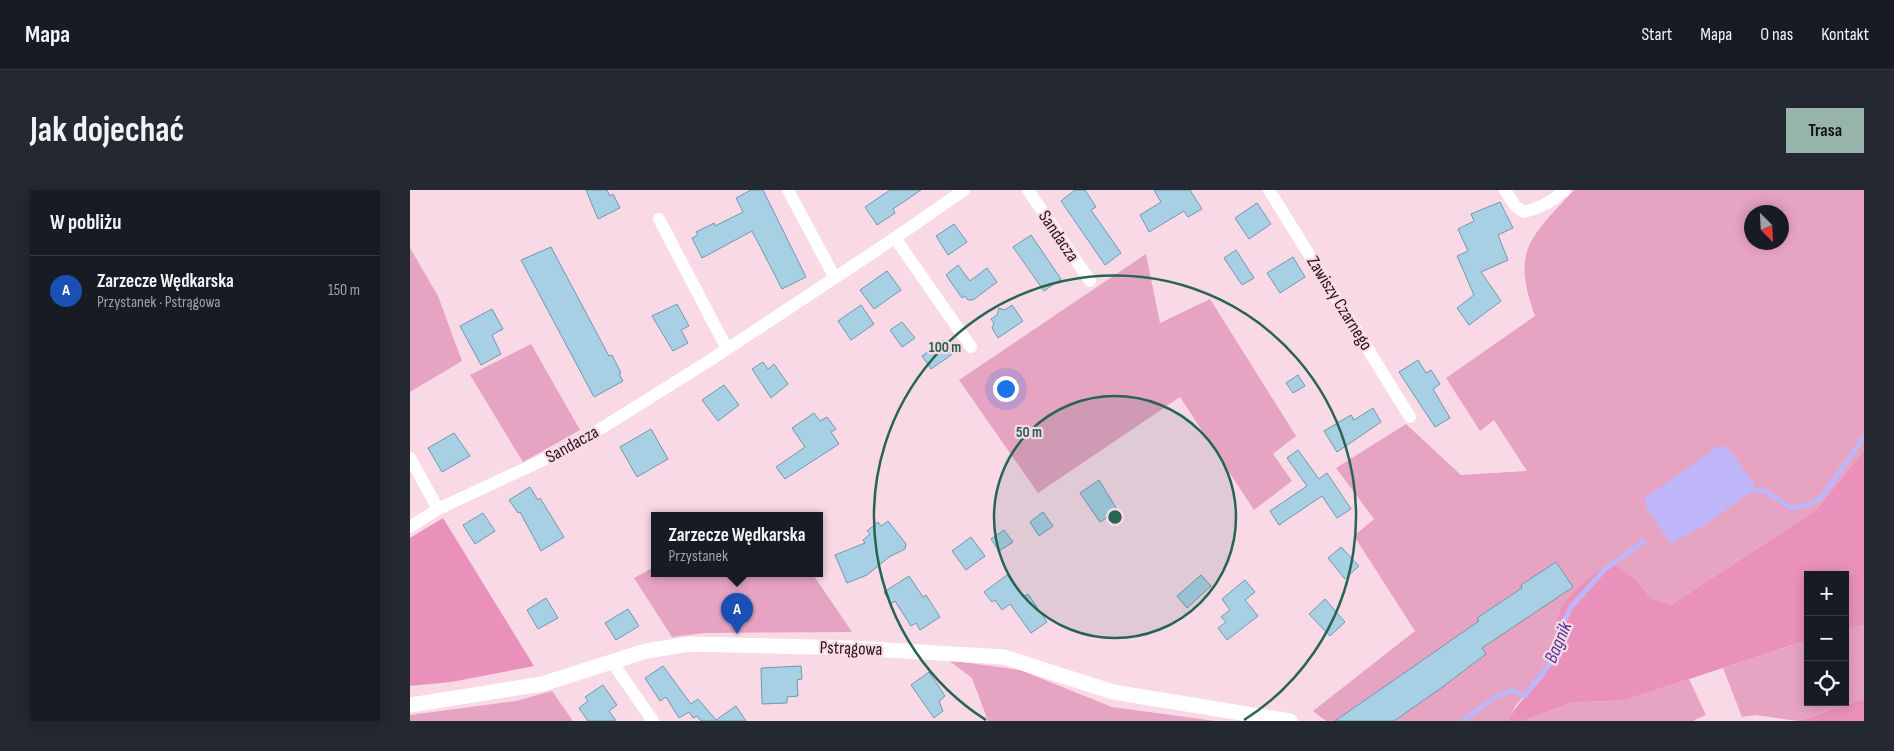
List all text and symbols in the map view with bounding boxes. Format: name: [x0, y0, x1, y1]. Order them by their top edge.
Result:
text: Mapa: [25, 20, 70, 49]
text: Start: [1641, 24, 1672, 45]
text: Mapa: [1700, 24, 1732, 45]
text: O nas: [1760, 24, 1793, 45]
text: Kontakt: [1821, 24, 1869, 45]
button: Trasa: [1786, 108, 1864, 153]
text: Jak dojechać: [30, 109, 184, 152]
north arrow: [1744, 205, 1789, 250]
street label: Sandacza: [1034, 207, 1083, 266]
text: W pobliżu: [50, 210, 121, 235]
street label: Zawiszy Czarnego: [1302, 252, 1377, 354]
text: Zarzecze Wędkarska: [97, 270, 234, 293]
text: A: [62, 281, 70, 300]
text: 150 m: [328, 281, 360, 300]
text: Przystanek · Pstrągowa: [97, 293, 220, 312]
text: 100 m: [929, 338, 961, 357]
your location: [993, 376, 1019, 402]
street label: Sandacza: [542, 421, 602, 467]
text: 50 m: [1016, 423, 1042, 442]
centre of rings: [1106, 508, 1124, 526]
popup: [651, 512, 823, 577]
text: Zarzecze Wędkarska: [669, 524, 805, 547]
text: Przystanek: [669, 547, 728, 566]
map controls: [1804, 571, 1849, 706]
button: +: [1804, 571, 1849, 616]
pin: A: [721, 593, 753, 634]
button: −: [1804, 616, 1849, 661]
water label: Bagnik: [1540, 618, 1578, 667]
street label: Pstrągowa: [819, 637, 883, 660]
button: locate: [1804, 661, 1849, 706]

